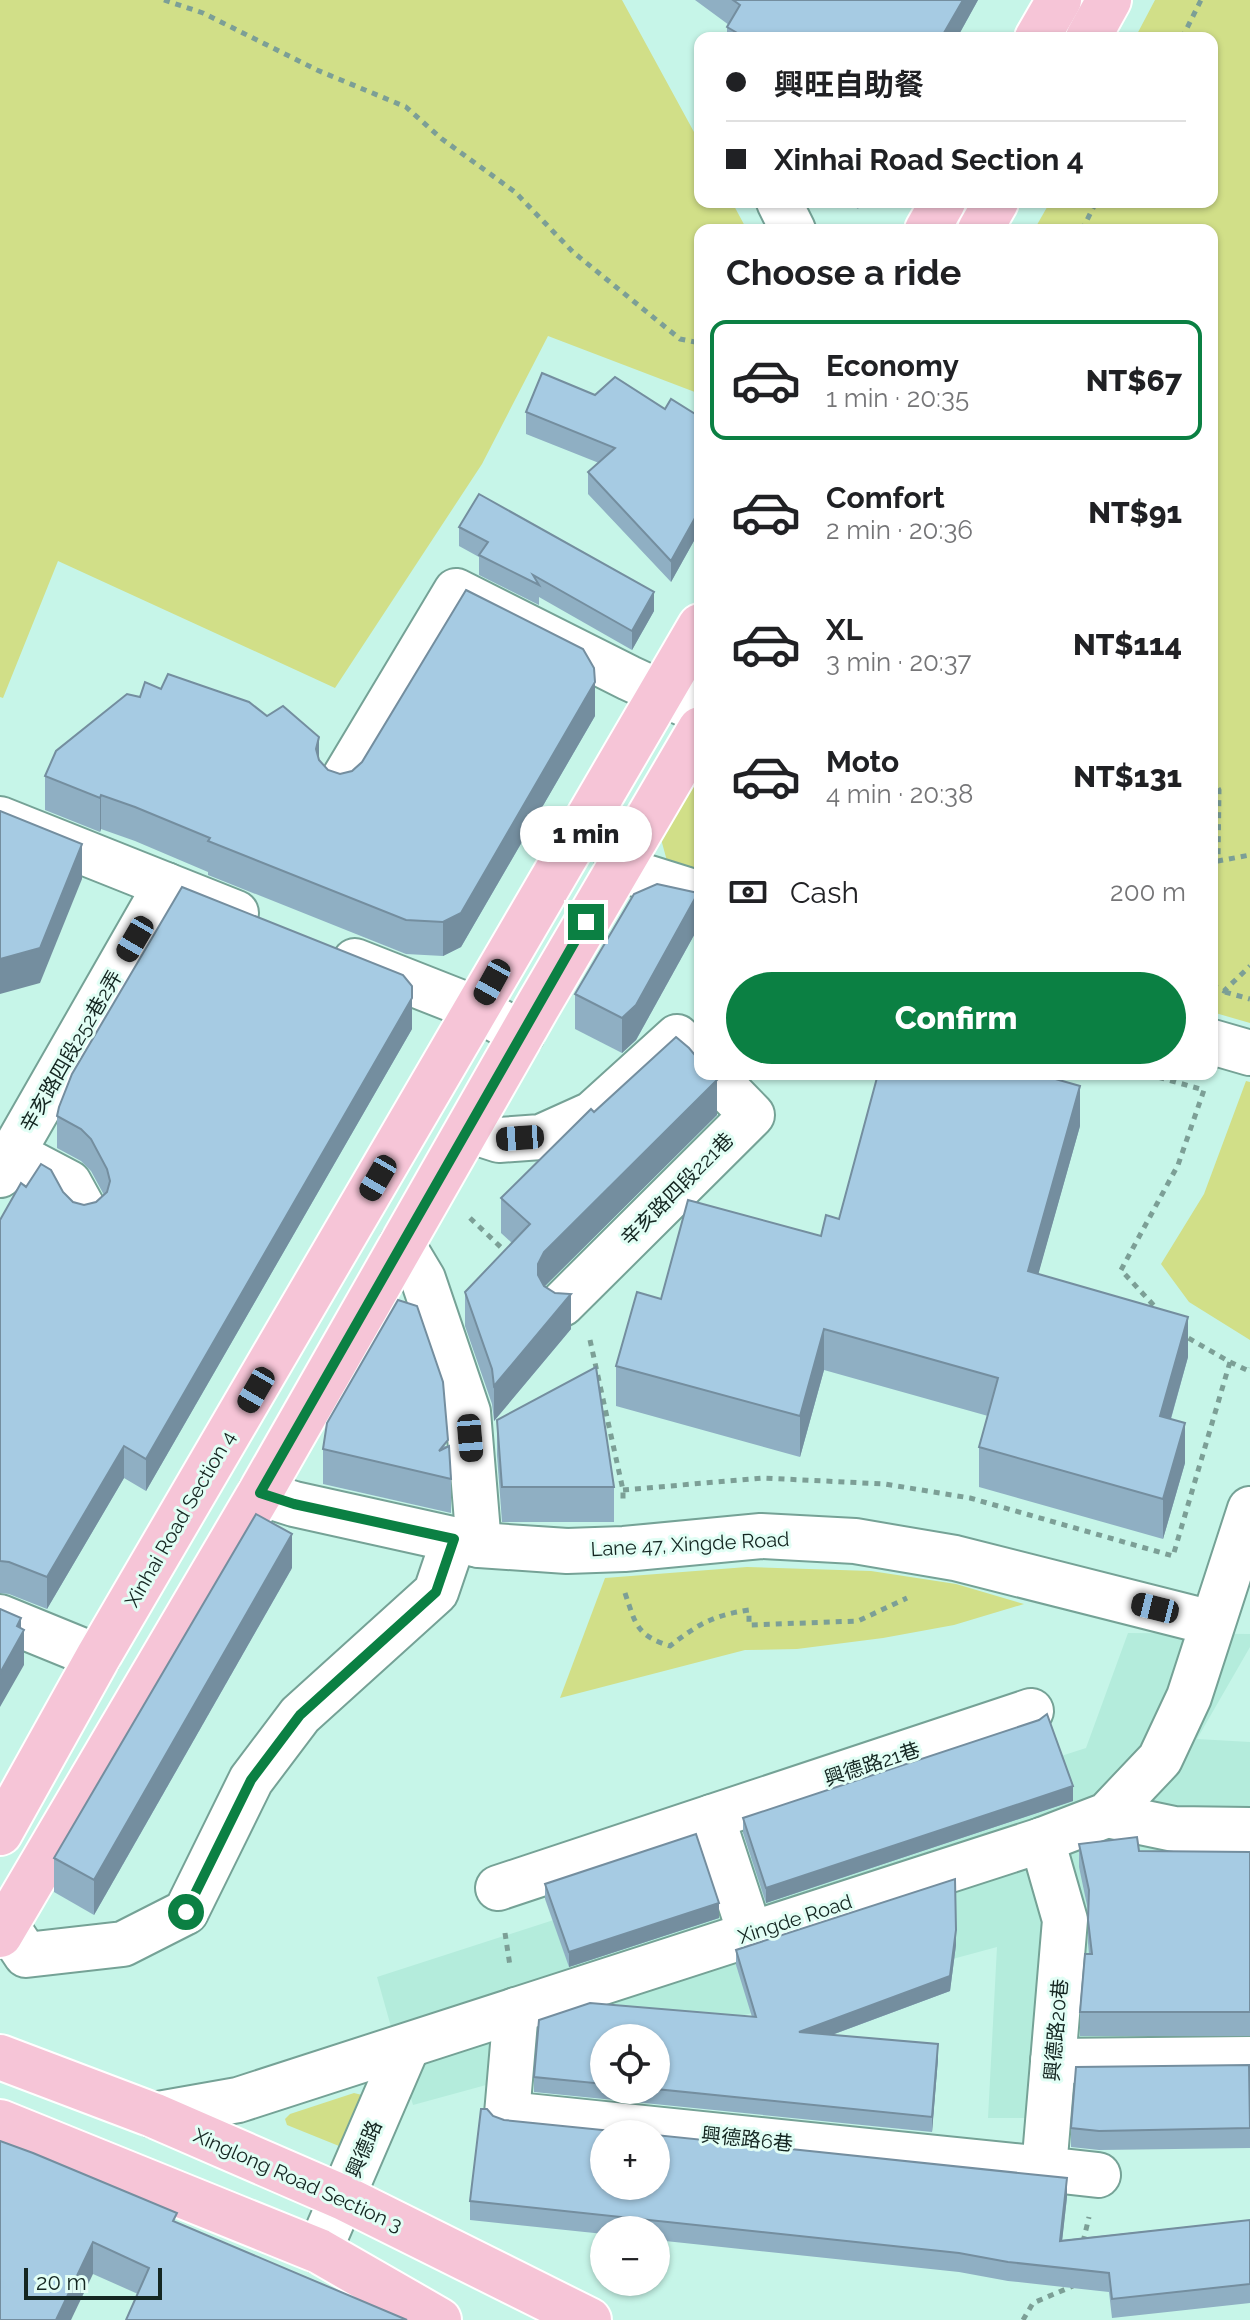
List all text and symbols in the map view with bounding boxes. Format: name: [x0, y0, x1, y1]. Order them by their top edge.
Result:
text: 興旺自助餐: [774, 67, 924, 102]
text: Xinhai Road Section 4: [774, 142, 1084, 177]
text: Choose a ride: [726, 251, 961, 293]
icon: car: [730, 344, 802, 416]
text: Economy: [826, 348, 959, 383]
text: NT$67: [1086, 363, 1182, 398]
text: 1 min · 20:35: [826, 383, 969, 413]
icon: car: [730, 476, 802, 548]
text: Comfort: [826, 480, 945, 515]
text: NT$91: [1088, 495, 1182, 530]
text: 2 min · 20:36: [826, 515, 973, 545]
icon: car: [730, 608, 802, 680]
text: XL: [826, 612, 863, 647]
text: NT$114: [1073, 627, 1182, 662]
text: 3 min · 20:37: [826, 647, 971, 677]
icon: car: [730, 740, 802, 812]
text: Moto: [826, 744, 899, 779]
text: NT$131: [1073, 759, 1182, 794]
text: 4 min · 20:38: [826, 779, 973, 809]
callout: 1 min: [520, 806, 652, 862]
text: 1 min: [553, 819, 619, 849]
icon: cash: [726, 870, 770, 914]
text: Cash: [790, 875, 859, 910]
text: 200 m: [1110, 877, 1186, 907]
route end: [568, 904, 604, 940]
car: [113, 912, 157, 966]
car: [470, 955, 514, 1009]
street label: 辛亥路四段252巷2弄: [15, 966, 127, 1136]
button: Confirm: [726, 972, 1186, 1064]
car: [495, 1124, 545, 1152]
street label: 辛亥路四段221巷: [616, 1128, 738, 1250]
car: [356, 1151, 400, 1205]
car: [234, 1363, 278, 1417]
car: [456, 1413, 484, 1463]
street label: Xinhai Road Section 4: [120, 1427, 240, 1611]
street label: Lane 47, Xingde Road: [590, 1527, 790, 1561]
car: [1129, 1591, 1181, 1625]
street label: 興德路21巷: [821, 1737, 923, 1791]
street label: Xingde Road: [735, 1889, 855, 1949]
route start: [168, 1894, 204, 1930]
street label: 興德路20巷: [1040, 1978, 1072, 2082]
map controls: [590, 2024, 670, 2296]
button: locate: [590, 2024, 670, 2104]
street label: 興德路: [341, 2117, 387, 2181]
button: +: [590, 2120, 670, 2200]
street label: 興德路6巷: [700, 2122, 794, 2156]
street label: Xinglong Road Section 3: [190, 2123, 406, 2237]
button: −: [590, 2216, 670, 2296]
scale bar: [24, 2264, 162, 2300]
text: 20 m: [36, 2269, 87, 2295]

